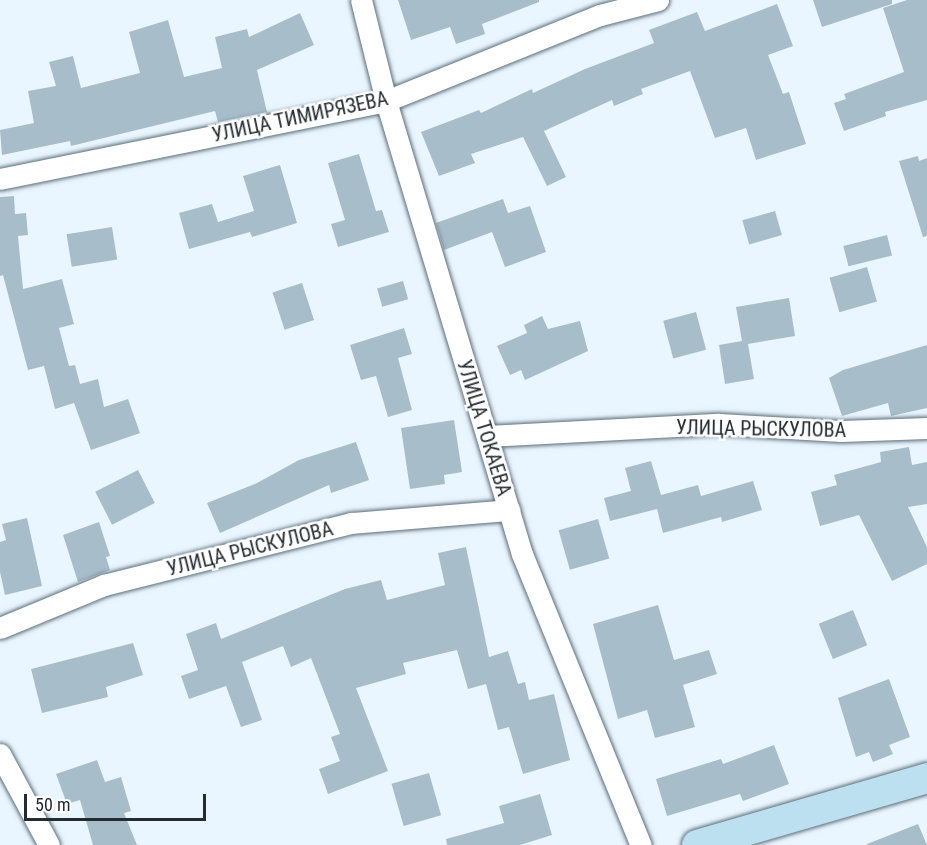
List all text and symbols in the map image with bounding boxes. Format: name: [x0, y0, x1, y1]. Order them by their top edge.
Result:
street label: УЛИЦА ТИМИРЯЗЕВА: [210, 87, 390, 147]
street label: УЛИЦА ТОКАЕВА: [452, 357, 516, 499]
street label: УЛИЦА РЫСКУЛОВА: [676, 416, 846, 442]
street label: УЛИЦА РЫСКУЛОВА: [165, 517, 335, 581]
scale bar: [27, 782, 208, 820]
text: 50 m: [35, 794, 70, 815]

